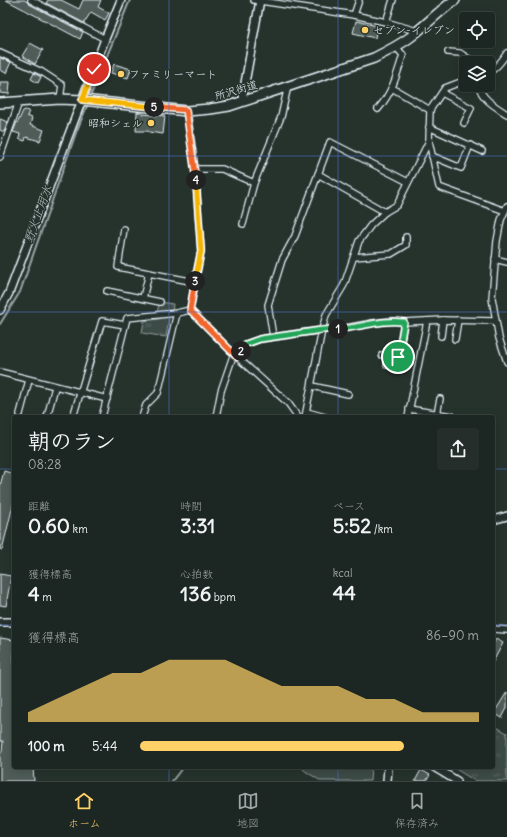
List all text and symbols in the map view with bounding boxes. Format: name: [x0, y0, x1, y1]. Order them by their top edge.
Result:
map controls: [459, 12, 495, 92]
button: locate: [459, 12, 495, 48]
place label: セブン-イレブン: [373, 23, 455, 37]
marker: セブン-イレブン: [360, 25, 370, 35]
pin: [77, 52, 111, 86]
button: layers: [459, 56, 495, 92]
icon: check: [83, 58, 105, 80]
place label: ファミリーマート: [129, 67, 217, 81]
marker: ファミリーマート: [116, 69, 126, 79]
street label: 所沢街道: [213, 77, 259, 103]
pin: 5: [144, 97, 164, 117]
text: 5: [151, 100, 157, 114]
place label: 昭和シェル: [88, 116, 143, 130]
marker: 昭和シェル: [146, 118, 156, 128]
pin: 4: [186, 170, 206, 190]
text: 4: [193, 173, 199, 187]
water label: 野火止用水: [20, 183, 55, 245]
pin: 3: [185, 271, 205, 291]
text: 3: [192, 274, 198, 288]
pin: 1: [328, 319, 348, 339]
text: 1: [336, 322, 340, 336]
pin: [381, 340, 415, 374]
pin: 2: [231, 341, 251, 361]
text: 2: [238, 344, 244, 358]
icon: arrive: [387, 346, 409, 368]
text: 朝のラン: [28, 427, 116, 455]
button: share: [437, 428, 479, 470]
text: 08:28: [28, 456, 62, 473]
text: 距離: [28, 499, 50, 513]
text: 時間: [180, 499, 202, 513]
text: ペース: [333, 499, 365, 513]
text: 0.60: [28, 513, 70, 538]
text: 3:31: [180, 513, 215, 538]
text: 5:52: [333, 513, 371, 538]
text: km: [70, 522, 88, 536]
text: /km: [371, 522, 393, 536]
text: kcal: [333, 566, 352, 580]
text: 獲得標高: [28, 567, 72, 581]
text: 心拍数: [180, 567, 213, 581]
text: 44: [333, 580, 356, 605]
text: 4: [28, 581, 40, 606]
text: 136: [180, 581, 211, 606]
text: m: [40, 590, 52, 604]
text: bpm: [211, 590, 236, 604]
text: 86–90 m: [426, 627, 479, 644]
text: 獲得標高: [28, 629, 80, 646]
text: 100 m: [28, 738, 65, 755]
text: 5:44: [92, 738, 117, 755]
tab: ホーム: [68, 790, 101, 830]
tab: 地図: [237, 790, 259, 830]
tab: 保存済み: [395, 790, 439, 830]

